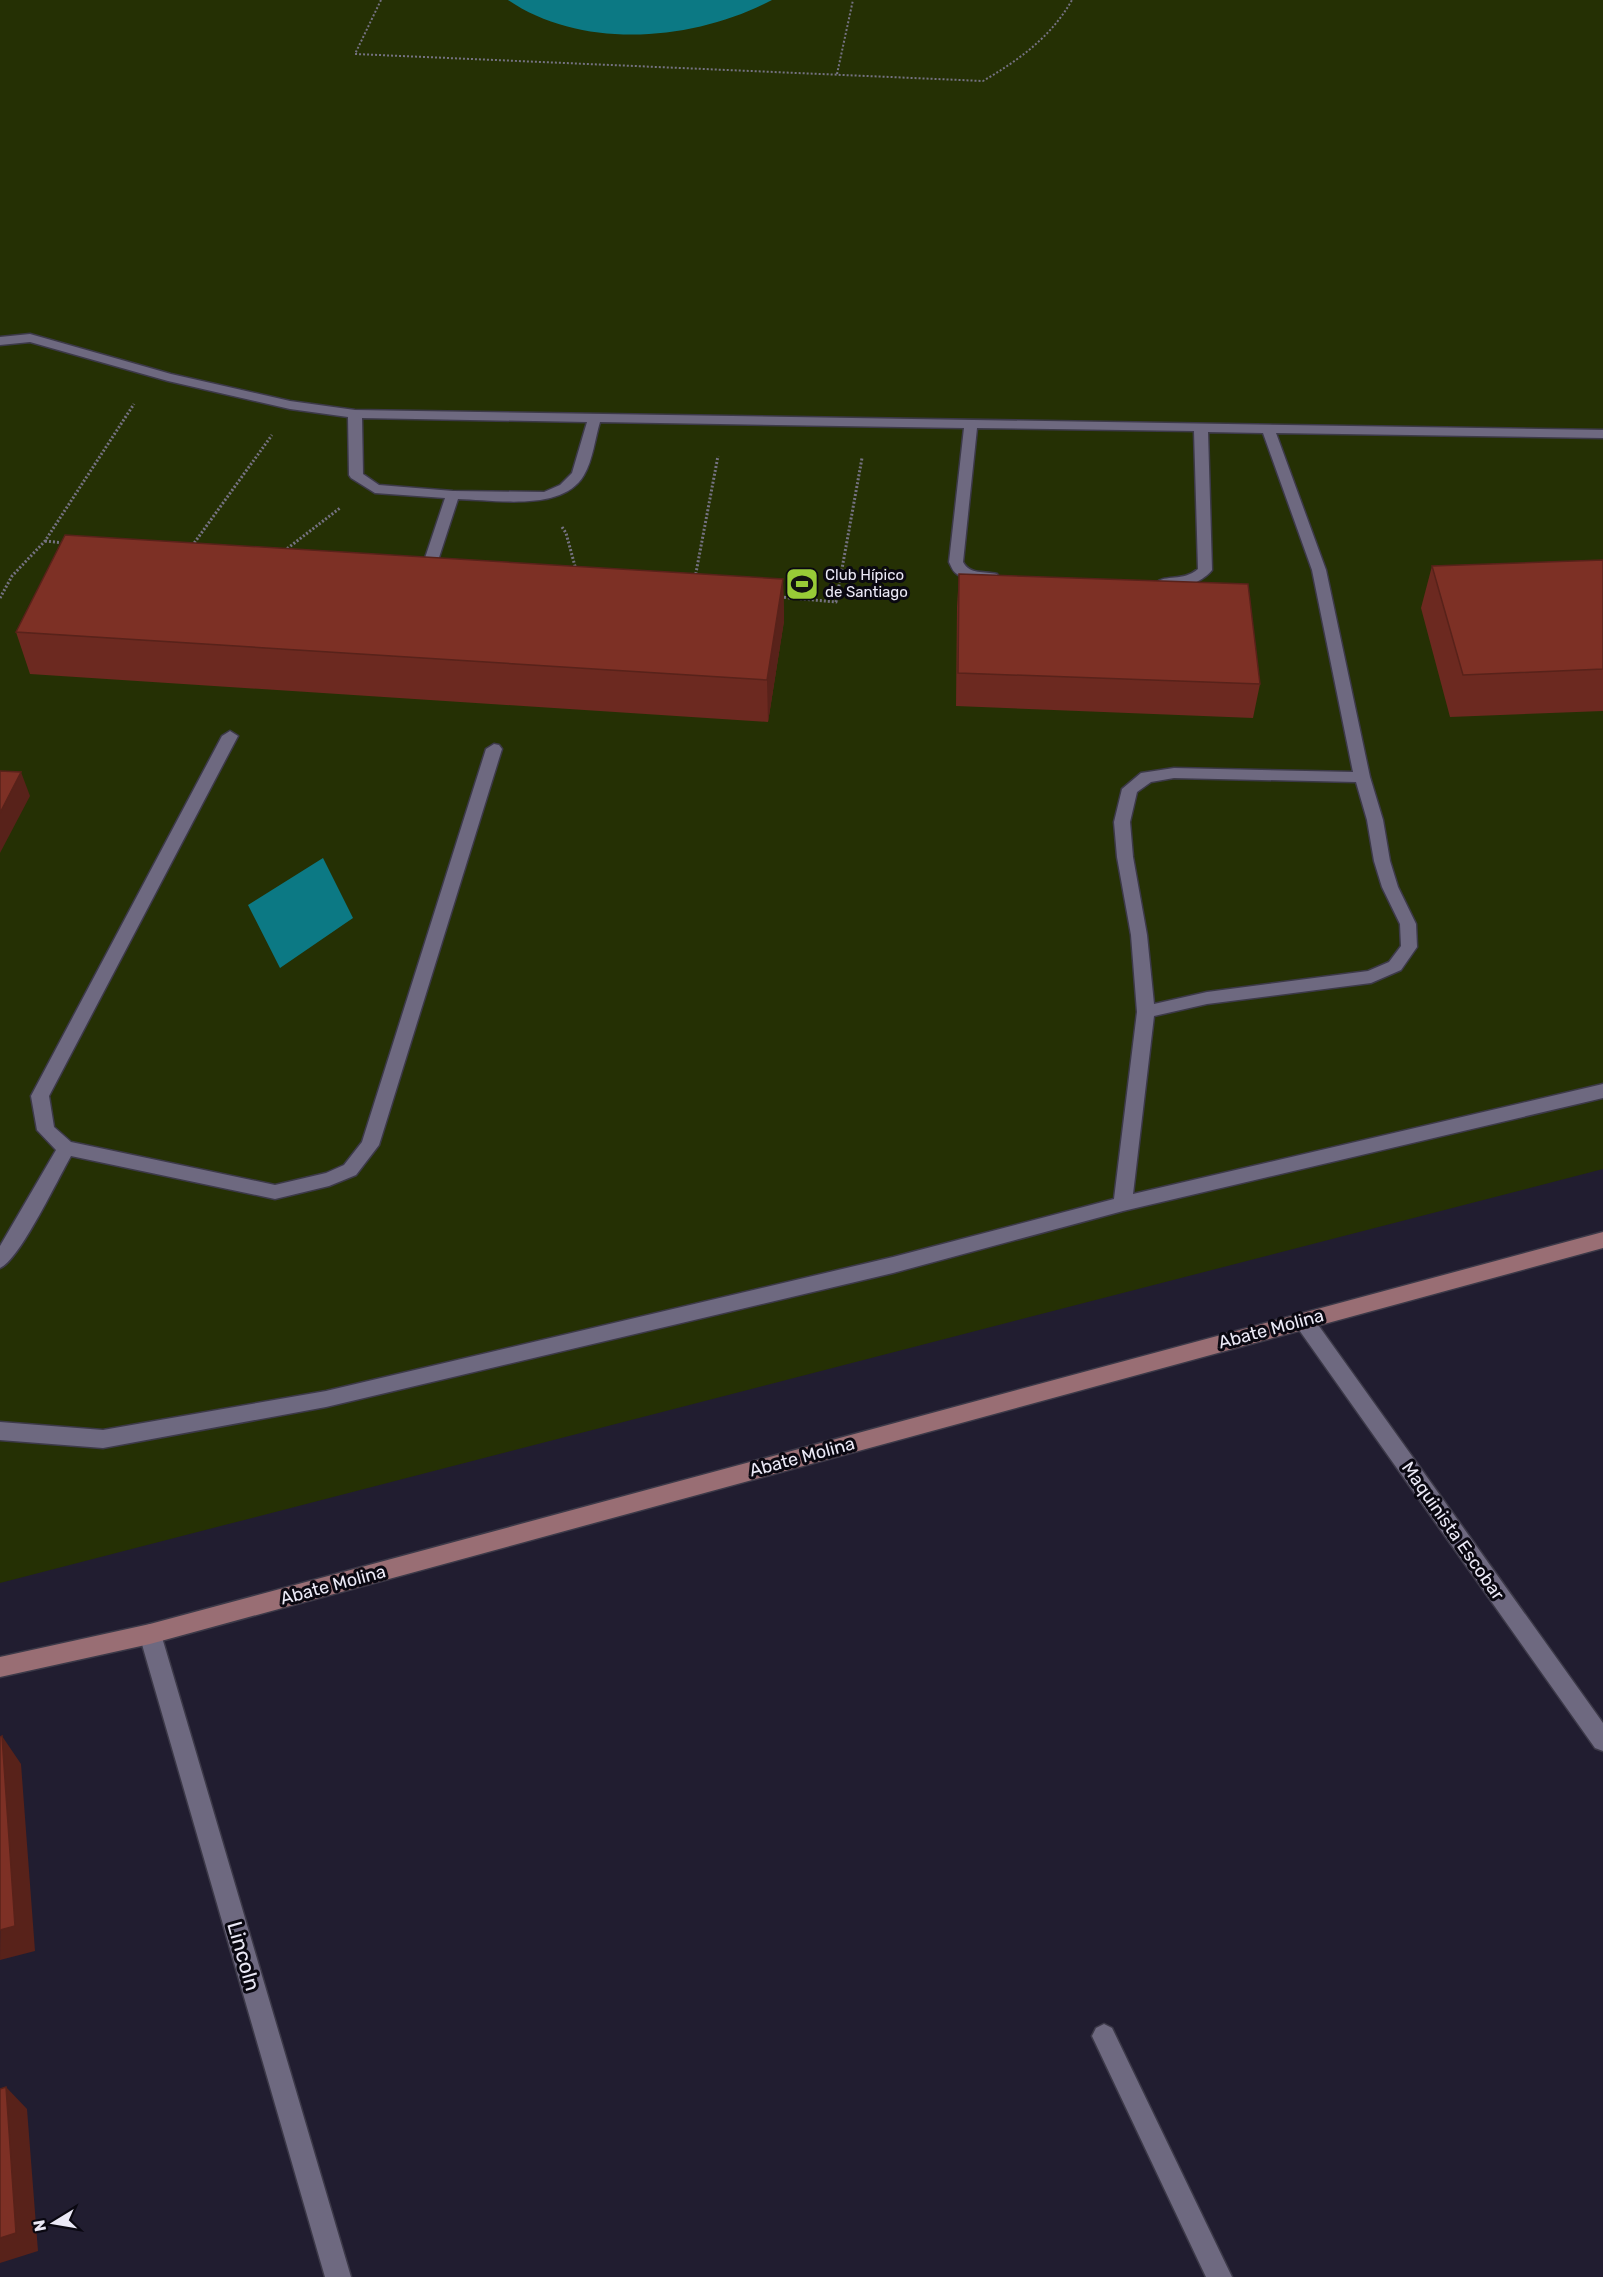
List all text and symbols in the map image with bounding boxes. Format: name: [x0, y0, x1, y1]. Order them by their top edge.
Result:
sports icon: Club Hípico de Santiago: [784, 566, 820, 602]
place label: Club Hípico de Santiago: [825, 566, 908, 601]
street label: Abate Molina: [1216, 1304, 1326, 1354]
street label: Abate Molina: [747, 1432, 857, 1482]
street label: Maquinista Escobar: [1397, 1458, 1509, 1605]
street label: Abate Molina: [278, 1560, 388, 1610]
street label: Lincoln: [222, 1918, 266, 1994]
north arrow: [24, 2193, 84, 2253]
text: N: [29, 2218, 50, 2233]

